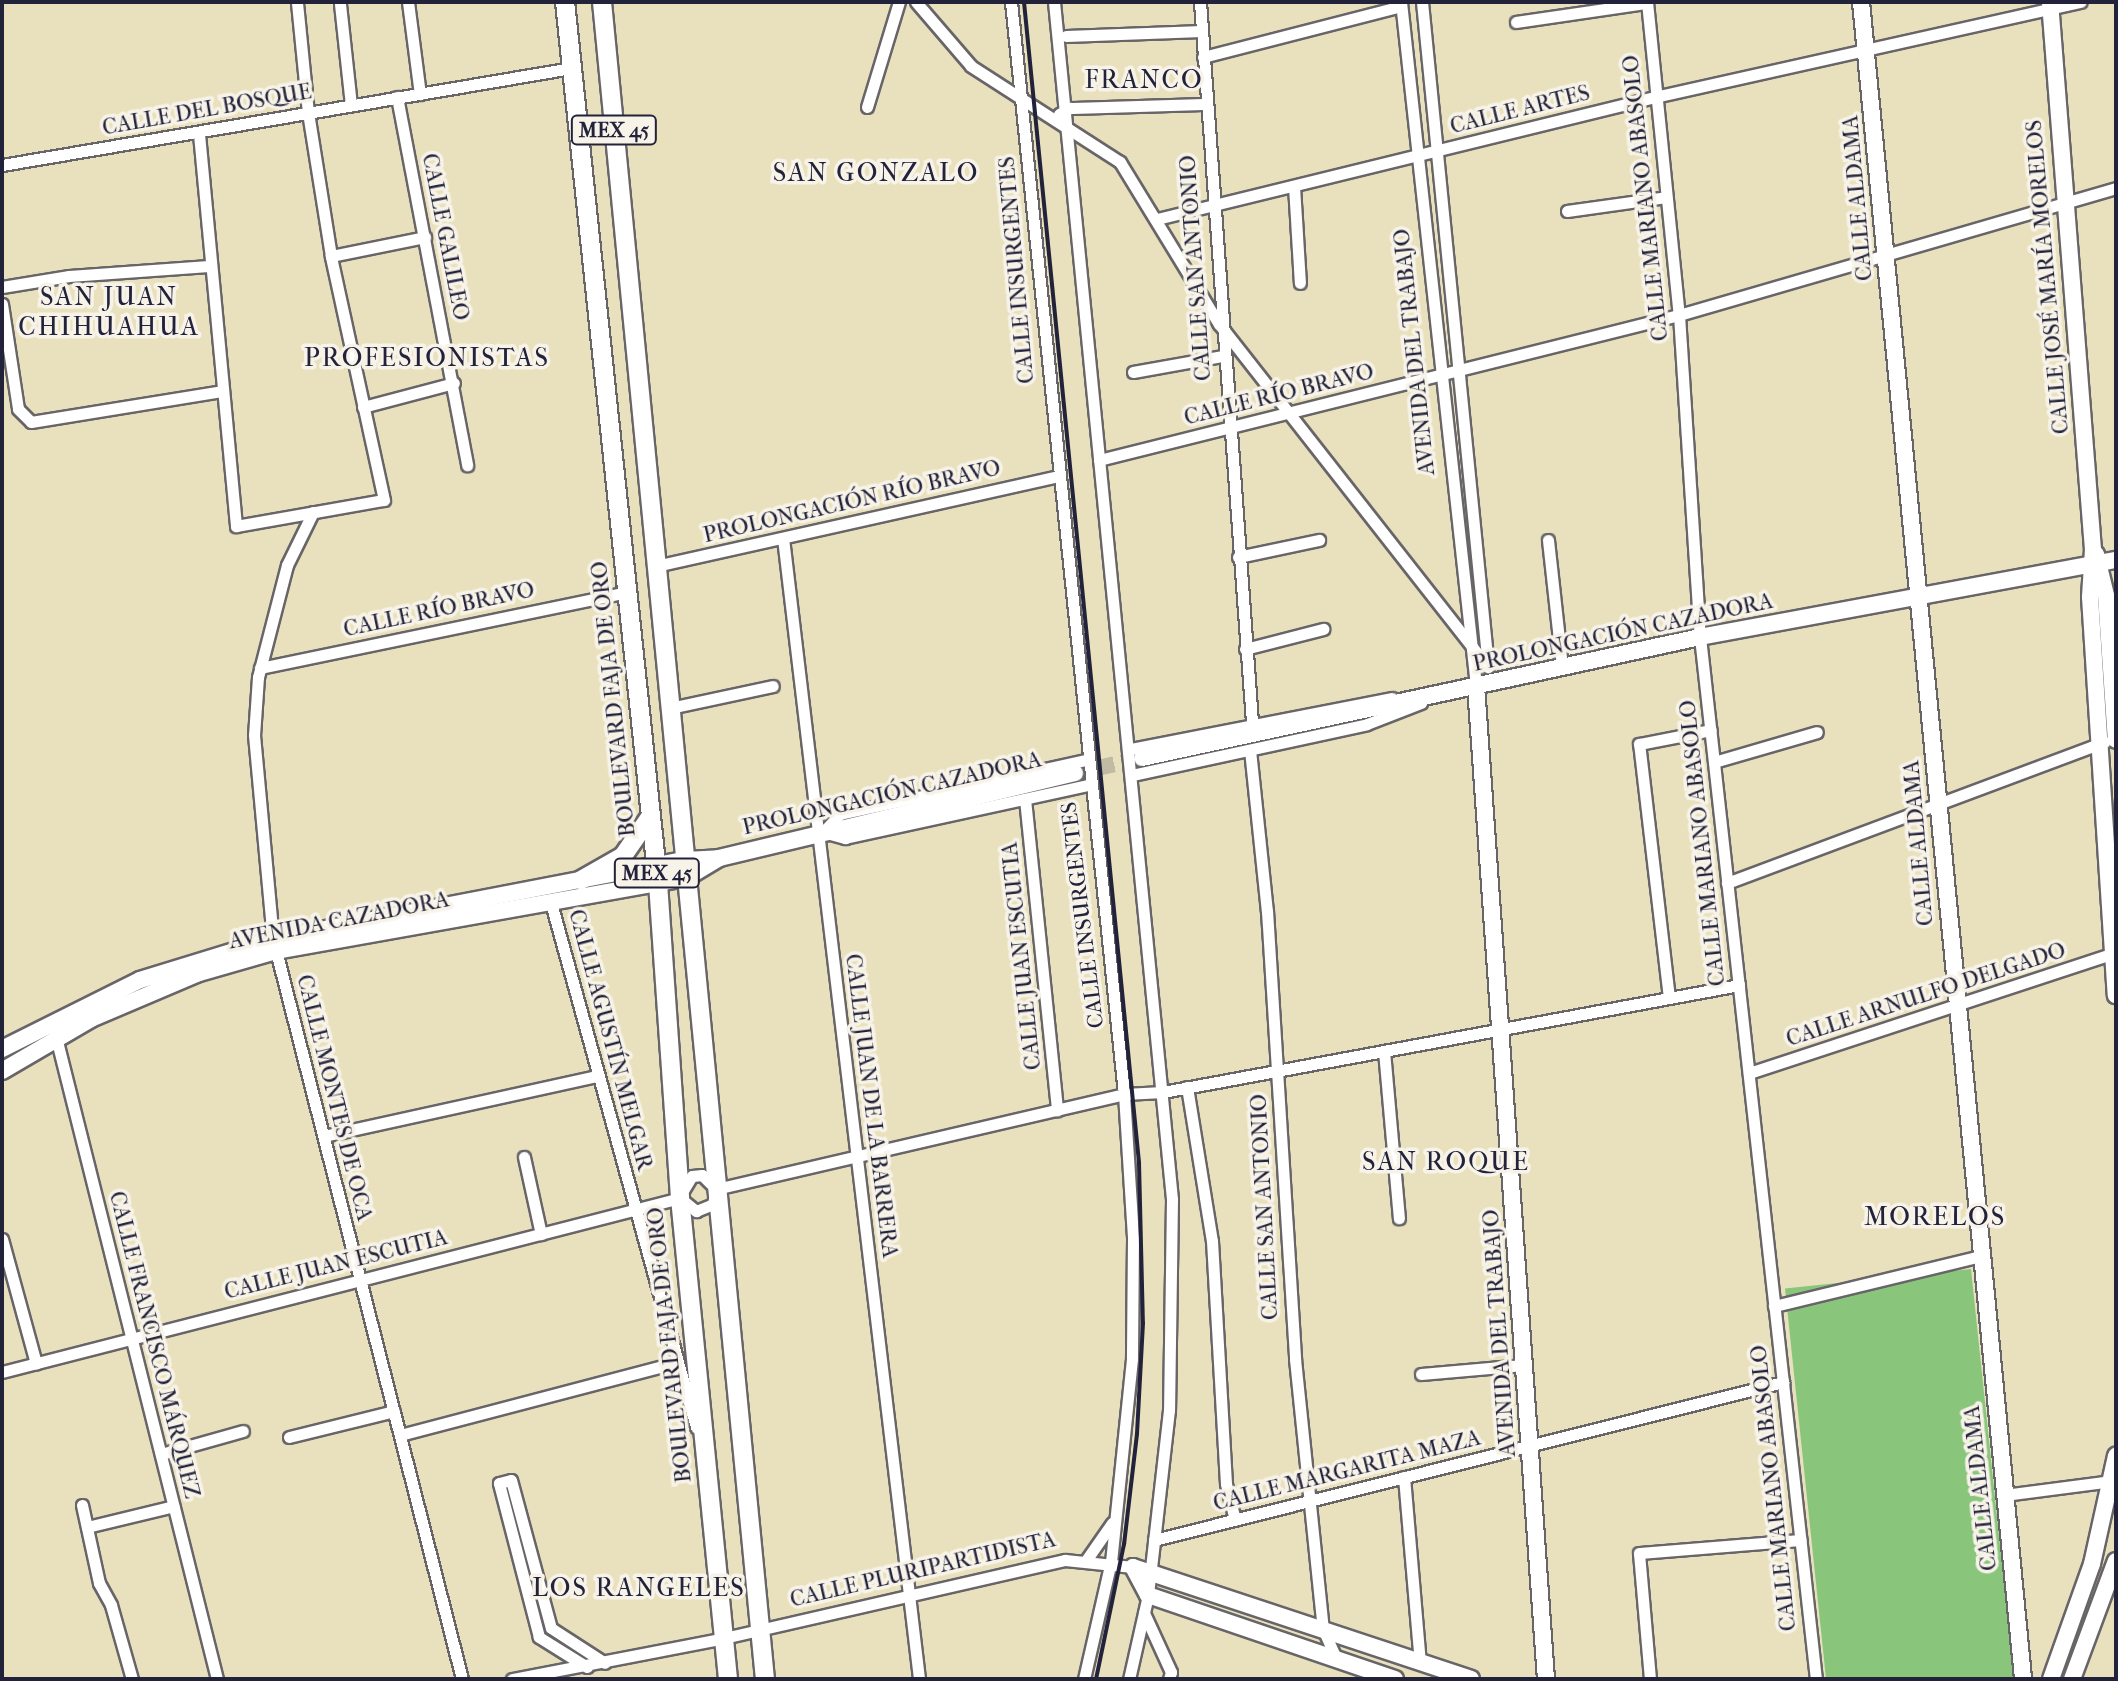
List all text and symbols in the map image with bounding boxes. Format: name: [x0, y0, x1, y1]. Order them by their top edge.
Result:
street label: CALLE MARIANO ABASOLO: [1618, 54, 1674, 342]
district label: FRANCO: [1084, 64, 1204, 96]
street label: CALLE DEL BOSQUE: [100, 79, 314, 141]
street label: CALLE ARTES: [1448, 80, 1592, 140]
road number: MEX 45: [570, 114, 658, 146]
street label: CALLE ALDAMA: [1838, 114, 1878, 282]
street label: CALLE JOSÉ MARÍA MORELOS: [2021, 119, 2075, 435]
street label: CALLE GALILEO: [416, 151, 474, 323]
street label: CALLE SAN ANTONIO: [1175, 154, 1217, 382]
street label: CALLE INSURGENTES: [994, 155, 1040, 385]
district label: SAN GONZALO: [773, 157, 979, 189]
street label: AVENIDA DEL TRABAJO: [1389, 227, 1441, 477]
district label: SAN JUAN CHIHUAHUA: [18, 281, 200, 342]
district label: PROFESIONISTAS: [304, 342, 550, 374]
street label: CALLE RÍO BRAVO: [1181, 359, 1377, 431]
street label: PROLONGACIÓN RÍO BRAVO: [701, 455, 1003, 549]
street label: BOULEVARD FAJA DE ORO: [586, 560, 642, 838]
street label: CALLE RÍO BRAVO: [341, 577, 537, 643]
street label: PROLONGACIÓN CAZADORA: [1471, 588, 1775, 678]
street label: CALLE MARIANO ABASOLO: [1675, 699, 1731, 987]
street label: PROLONGACIÓN CAZADORA: [740, 747, 1044, 841]
street label: CALLE ALDAMA: [1899, 759, 1939, 927]
street label: CALLE INSURGENTES: [1056, 800, 1110, 1030]
street label: CALLE JUAN ESCUTIA: [997, 841, 1047, 1071]
road number: MEX 45: [613, 857, 701, 889]
street label: AVENIDA CAZADORA: [227, 887, 451, 955]
street label: CALLE AGUSTÍN MELGAR: [562, 907, 658, 1173]
street label: CALLE ARNULFO DELGADO: [1783, 937, 2069, 1053]
street label: CALLE JUAN DE LA BARRERA: [839, 952, 903, 1260]
street label: CALLE MONTES DE OCA: [291, 972, 377, 1224]
street label: CALLE SAN ANTONIO: [1246, 1093, 1284, 1321]
district label: SAN ROQUE: [1362, 1146, 1530, 1178]
street label: CALLE FRANCISCO MÁRQUEZ: [103, 1189, 205, 1501]
district label: MORELOS: [1864, 1201, 2006, 1233]
street label: BOULEVARD FAJA DE ORO: [642, 1206, 698, 1484]
street label: AVENIDA DEL TRABAJO: [1478, 1209, 1522, 1457]
street label: CALLE JUAN ESCUTIA: [222, 1224, 450, 1306]
street label: CALLE MARIANO ABASOLO: [1746, 1344, 1802, 1632]
street label: CALLE ALDAMA: [1959, 1404, 2003, 1572]
street label: CALLE MARGARITA MAZA: [1211, 1425, 1483, 1517]
street label: CALLE PLURIPARTIDISTA: [788, 1527, 1058, 1613]
district label: LOS RANGELES: [532, 1572, 746, 1604]

